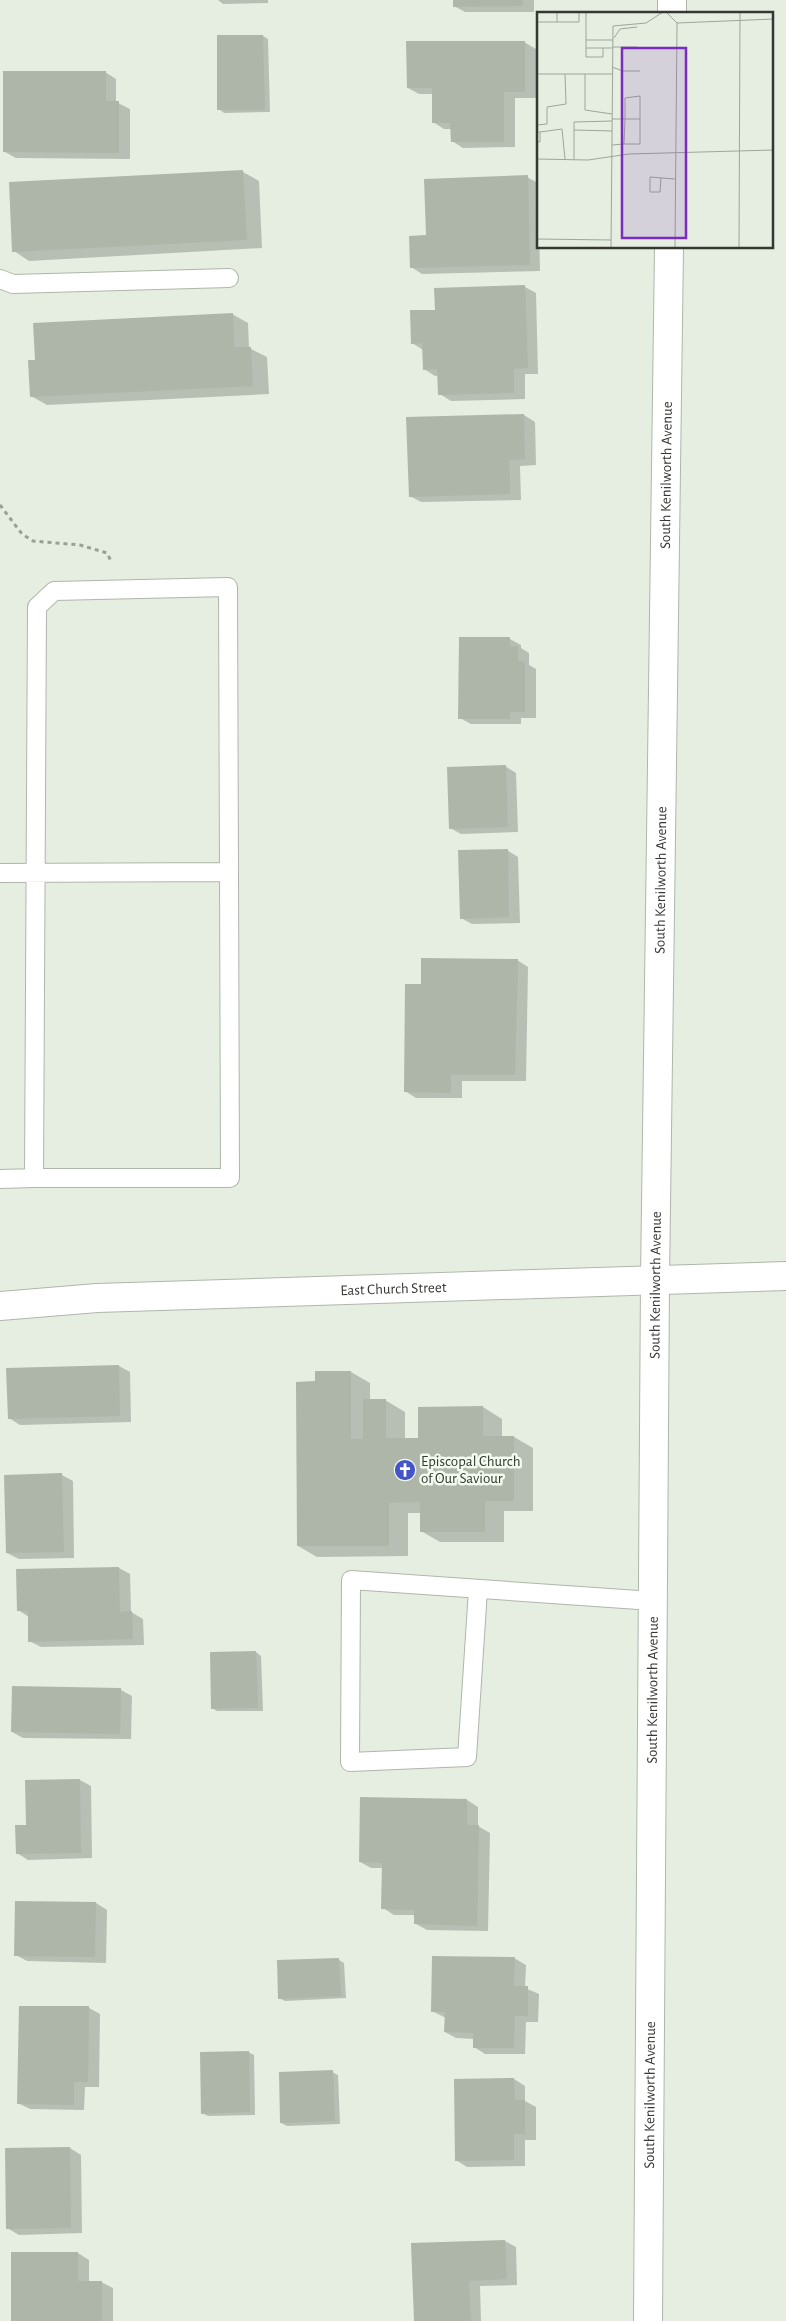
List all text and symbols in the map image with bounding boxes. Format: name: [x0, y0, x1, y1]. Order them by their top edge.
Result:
inset map: [537, 12, 774, 249]
street label: South Kenilworth Avenue: [657, 401, 674, 549]
street label: South Kenilworth Avenue: [652, 806, 669, 954]
street label: South Kenilworth Avenue: [647, 1211, 663, 1359]
street label: East Church Street: [340, 1279, 447, 1298]
place label: Episcopal Church of Our Saviour: [421, 1454, 520, 1486]
church icon: Episcopal Church of Our Saviour: [393, 1458, 417, 1482]
street label: South Kenilworth Avenue: [644, 1616, 660, 1764]
street label: South Kenilworth Avenue: [642, 2021, 658, 2169]

